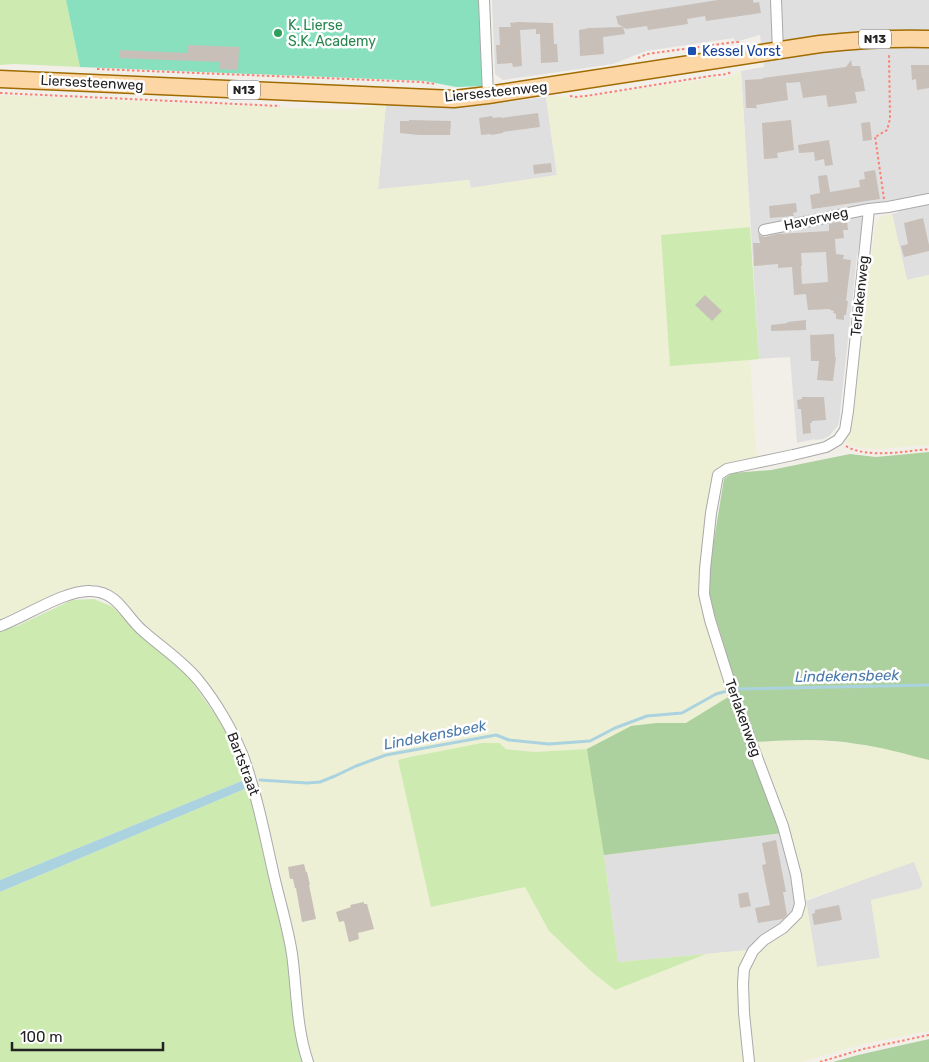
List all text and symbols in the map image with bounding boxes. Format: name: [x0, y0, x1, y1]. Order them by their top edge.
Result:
place label: K. Lierse S.K. Academy: [288, 17, 376, 50]
marker: K. Lierse S.K. Academy: [272, 27, 284, 39]
road number: N13: [859, 30, 891, 48]
place label: Kessel Vorst: [702, 43, 781, 60]
marker: Kessel Vorst: [686, 45, 698, 57]
street label: Liersesteenweg: [40, 72, 144, 94]
street label: Liersesteenweg: [444, 78, 548, 106]
road number: N13: [228, 80, 260, 100]
street label: Haverweg: [782, 204, 850, 234]
street label: Terlakenweg: [847, 255, 873, 337]
water label: Lindekensbeek: [795, 666, 900, 686]
street label: Terlakenweg: [721, 677, 765, 759]
water label: Lindekensbeek: [382, 716, 488, 754]
street label: Bartstraat: [223, 730, 263, 799]
scale bar: [12, 1020, 164, 1052]
text: 100 m: [20, 1028, 62, 1046]

